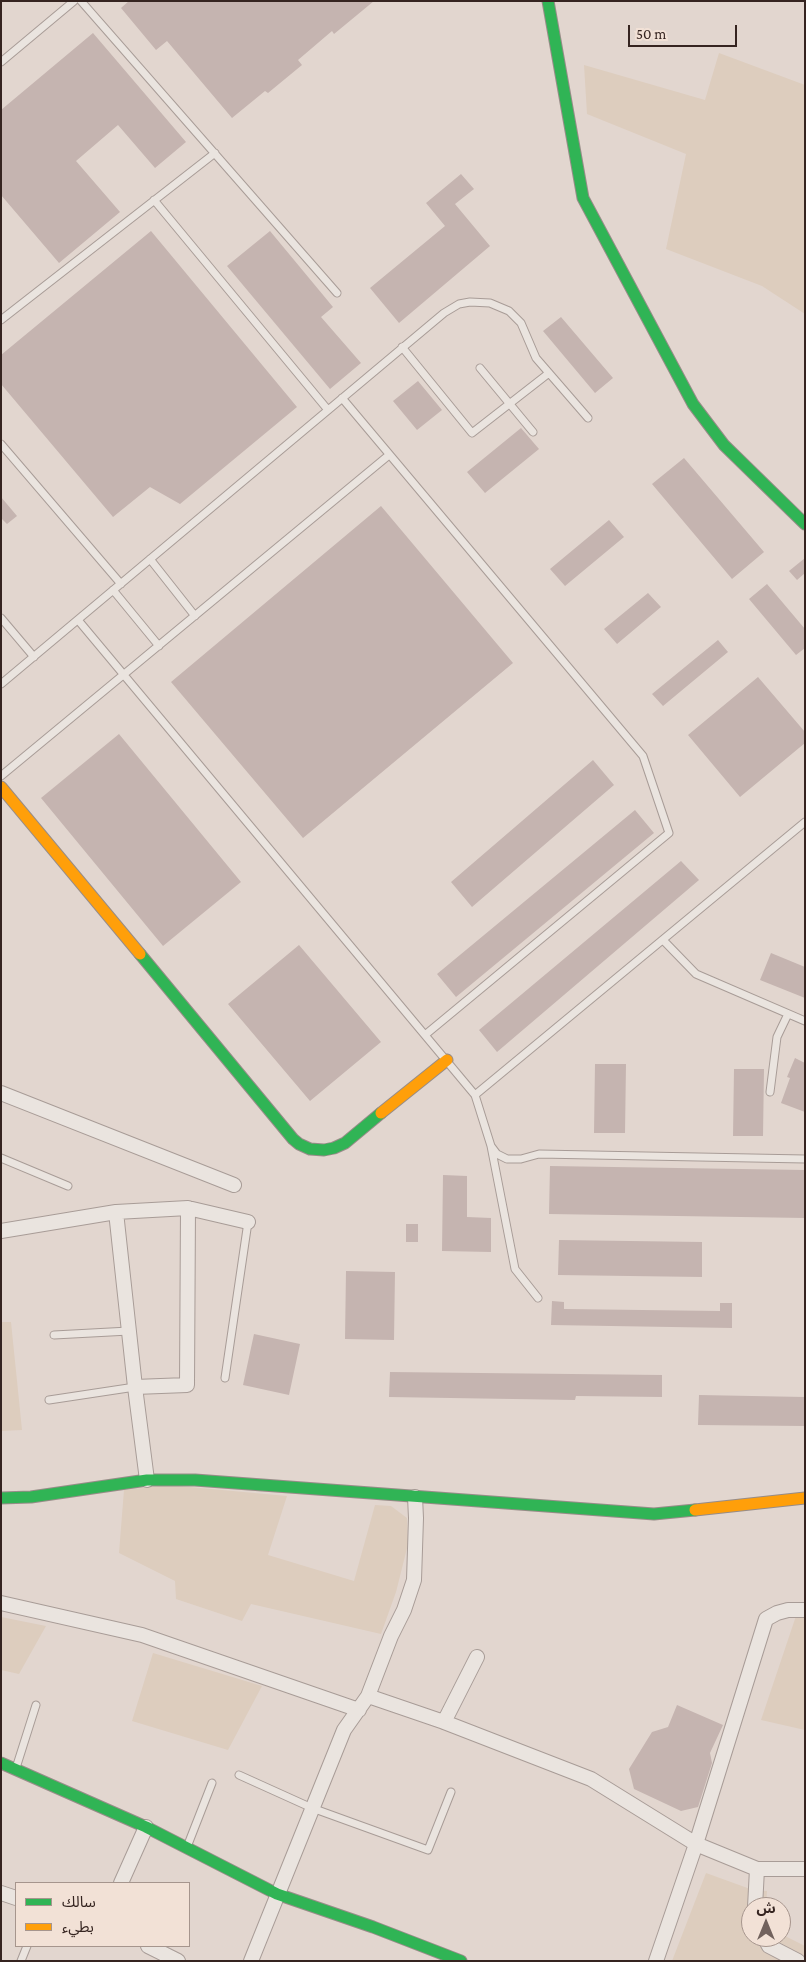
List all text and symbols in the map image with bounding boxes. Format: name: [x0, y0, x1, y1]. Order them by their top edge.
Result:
scale bar: [631, 15, 740, 47]
text: 50 m: [636, 26, 666, 42]
legend: [15, 1882, 190, 1947]
text: سالك: [62, 1894, 96, 1910]
north arrow: [741, 1897, 791, 1947]
text: ش: [756, 1900, 776, 1916]
text: بطيء: [62, 1919, 94, 1935]

